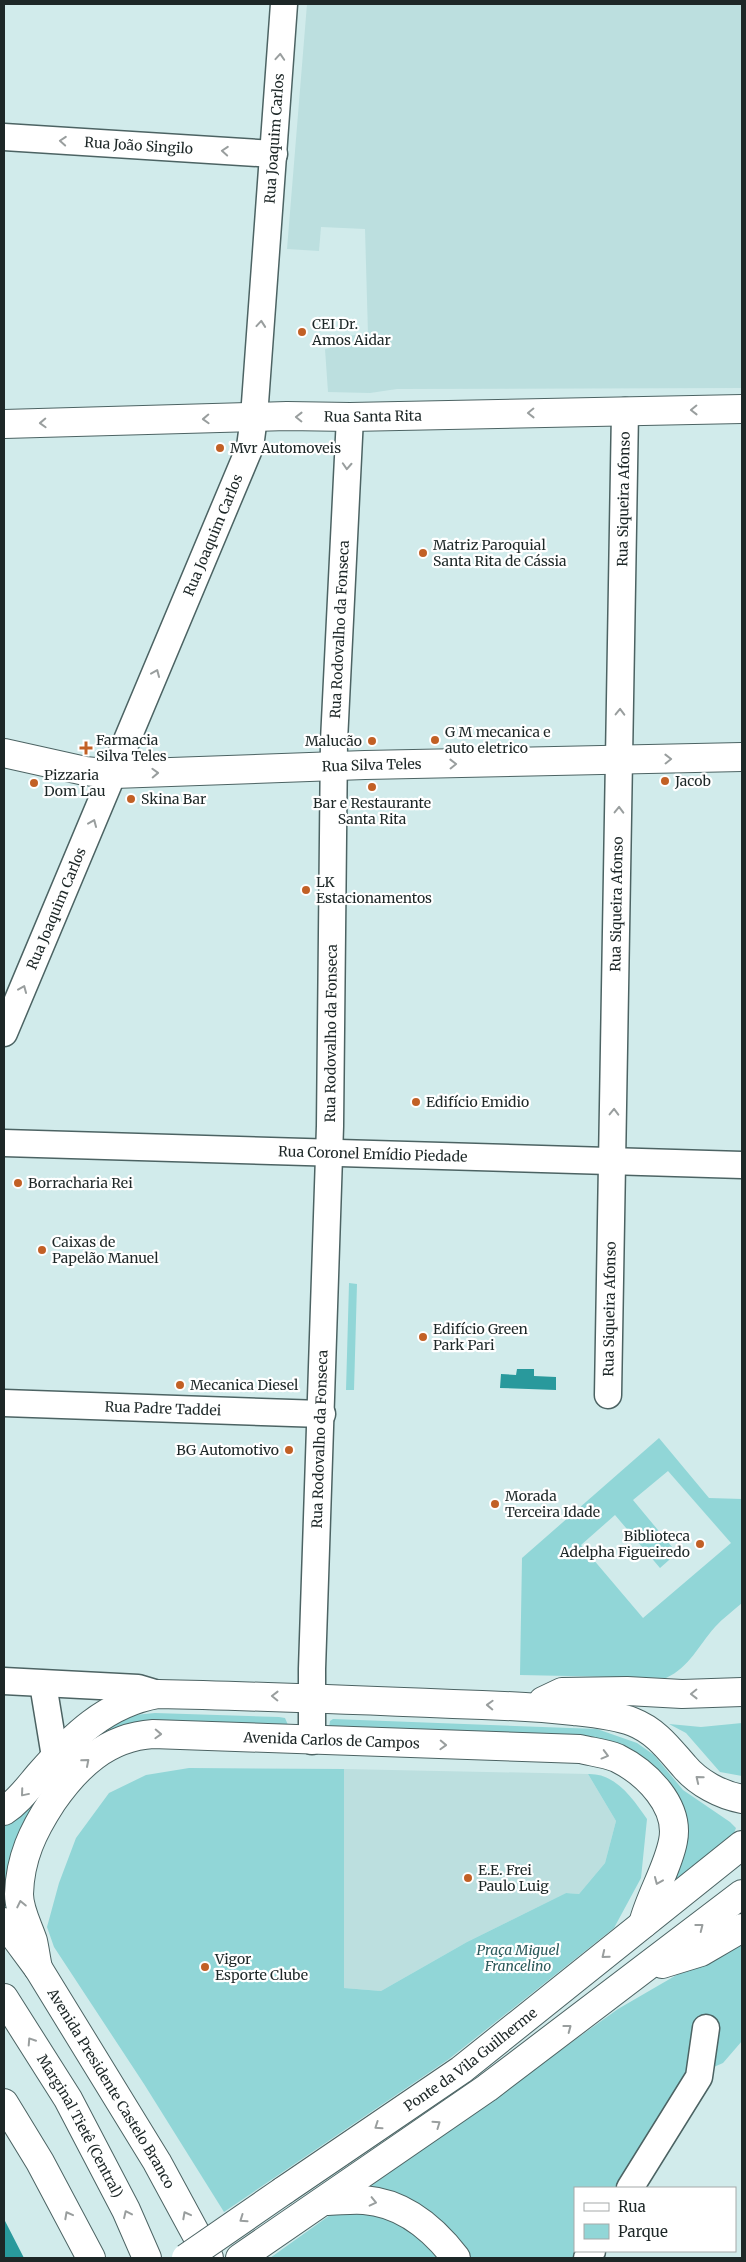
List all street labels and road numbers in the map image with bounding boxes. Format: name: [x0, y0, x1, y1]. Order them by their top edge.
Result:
street label: Rua Joaquim Carlos: [261, 73, 288, 204]
street label: Rua João Singilo: [84, 133, 194, 158]
street label: Rua Santa Rita: [324, 407, 423, 426]
street label: Rua Siqueira Afonso: [613, 431, 634, 567]
street label: Rua Joaquim Carlos: [179, 471, 247, 599]
street label: Rua Rodovalho da Fonseca: [326, 539, 353, 719]
street label: Rua Silva Teles: [321, 755, 422, 776]
street label: Rua Siqueira Afonso: [606, 836, 627, 972]
street label: Rua Joaquim Carlos: [23, 845, 90, 972]
street label: Rua Rodovalho da Fonseca: [321, 943, 341, 1123]
street label: Rua Coronel Emídio Piedade: [278, 1142, 468, 1166]
street label: Rua Siqueira Afonso: [599, 1241, 620, 1377]
street label: Rua Rodovalho da Fonseca: [308, 1349, 332, 1529]
street label: Rua Padre Taddei: [104, 1397, 222, 1420]
street label: Avenida Carlos de Campos: [242, 1728, 420, 1752]
street label: Avenida Presidente Castelo Branco: [43, 1984, 179, 2192]
street label: Ponte da Vila Guilherme: [400, 2004, 541, 2115]
street label: Marginal Tietê (Central): [33, 2051, 127, 2201]

